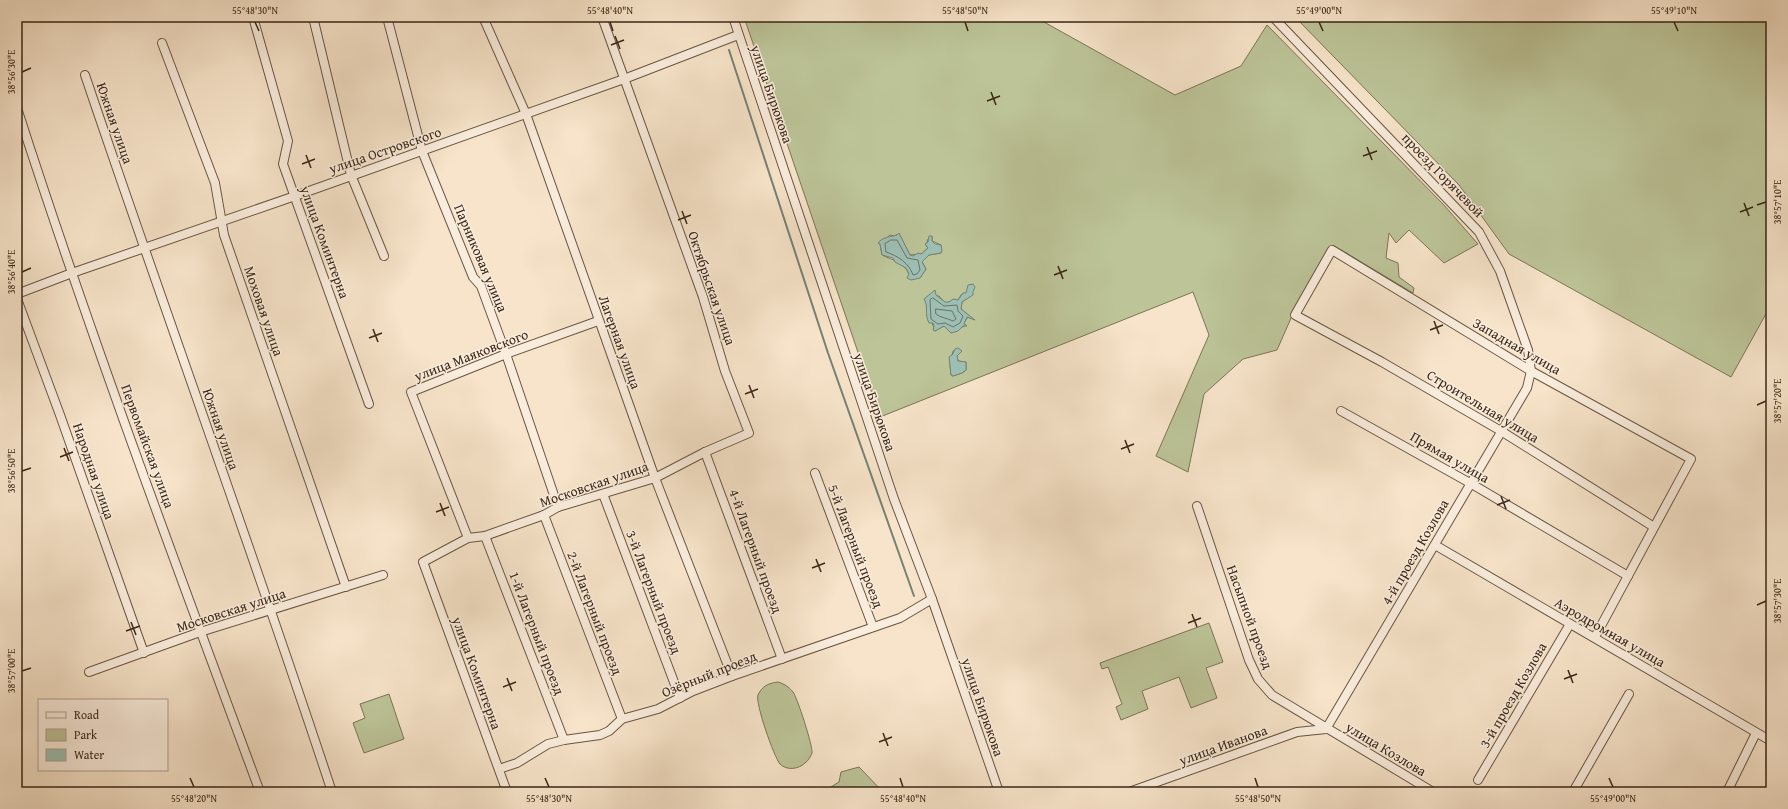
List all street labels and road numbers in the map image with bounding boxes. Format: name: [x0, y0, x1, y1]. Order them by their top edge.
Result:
street label: улица Бирюкова: [745, 41, 798, 146]
street label: Южная улица: [92, 80, 138, 167]
street label: улица Островского: [325, 121, 444, 179]
street label: проезд Горячевой: [1397, 128, 1489, 222]
street label: улица Коминтерна: [295, 182, 355, 302]
street label: Парниковая улица: [449, 201, 513, 315]
street label: Октябрьская улица: [683, 228, 741, 348]
street label: Моховая улица: [239, 263, 289, 359]
street label: Лагерная улица: [594, 292, 646, 392]
street label: Западная улица: [1469, 313, 1565, 380]
street label: улица Маяковского: [410, 324, 531, 386]
street label: улица Бирюкова: [848, 349, 901, 454]
street label: Строительная улица: [1423, 365, 1543, 448]
street label: Первомайская улица: [116, 381, 180, 511]
street label: Южная улица: [198, 386, 244, 473]
street label: Народная улица: [68, 420, 120, 522]
street label: Прямая улица: [1407, 426, 1494, 488]
street label: Московская улица: [537, 456, 651, 512]
street label: 5-й Лагерный проезд: [823, 481, 889, 611]
street label: 4-й Лагерный проезд: [724, 486, 788, 616]
street label: 4-й проезд Козлова: [1377, 495, 1454, 609]
street label: 3-й Лагерный проезд: [621, 527, 687, 657]
street label: 2-й Лагерный проезд: [562, 548, 628, 678]
street label: Насыпной проезд: [1222, 562, 1278, 672]
street label: 1-й Лагерный проезд: [504, 568, 570, 698]
street label: Московская улица: [174, 583, 289, 637]
street label: Аэродромная улица: [1551, 592, 1669, 672]
street label: улица Коминтерна: [447, 613, 507, 733]
street label: 3-й проезд Козлова: [1475, 638, 1552, 752]
street label: Озёрный проезд: [658, 646, 760, 702]
street label: улица Бирюкова: [956, 654, 1009, 759]
street label: улица Козлова: [1341, 716, 1430, 781]
street label: улица Иванова: [1175, 720, 1270, 771]

